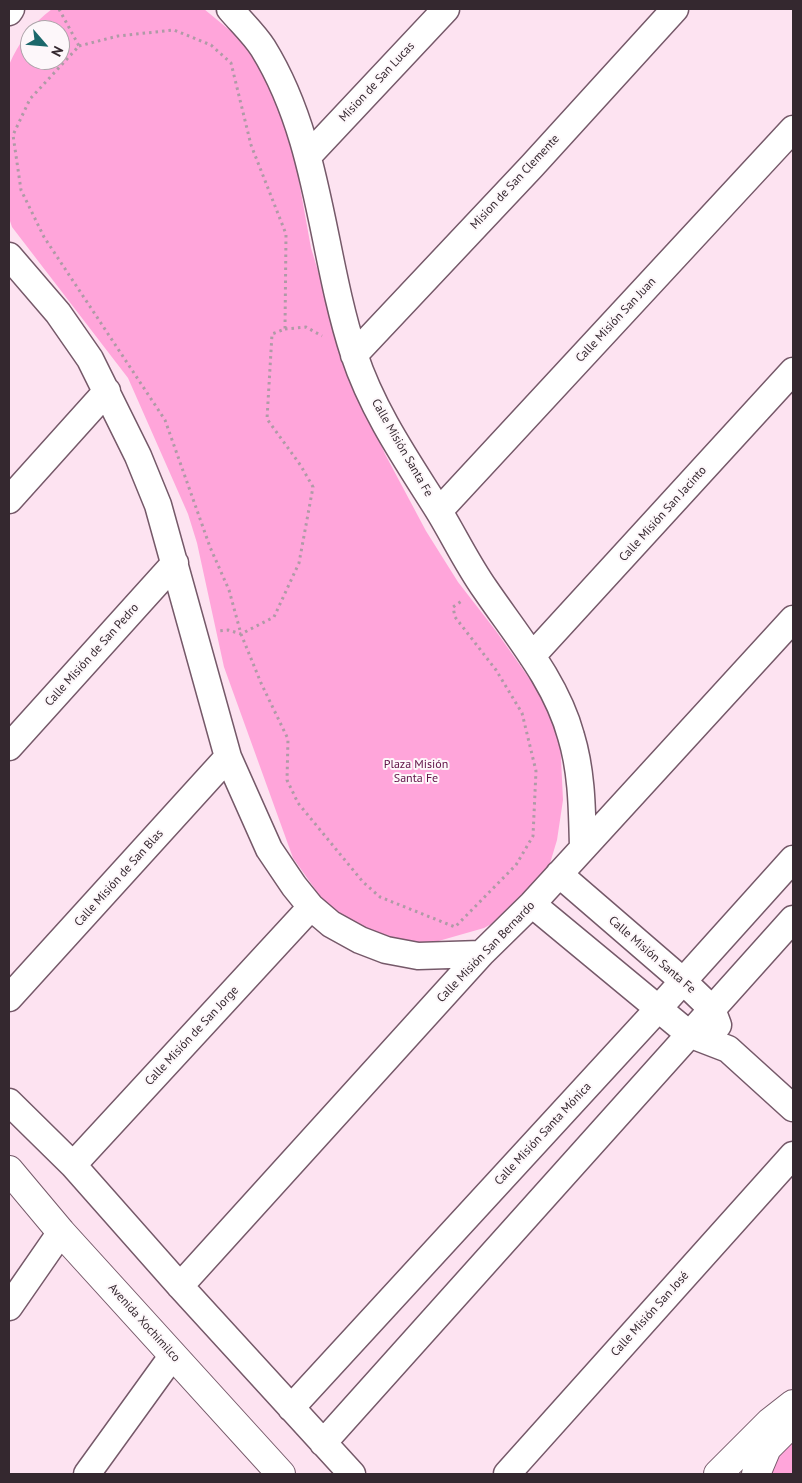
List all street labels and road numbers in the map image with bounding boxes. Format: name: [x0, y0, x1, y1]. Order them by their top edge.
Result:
street label: Mision de San Lucas: [336, 39, 418, 125]
street label: Mision de San Clemente: [467, 132, 563, 232]
street label: Calle Misión San Juan: [573, 275, 659, 365]
street label: Calle Misión Santa Fe: [368, 397, 436, 499]
street label: Calle Misión San Jacinto: [616, 463, 710, 565]
street label: Calle Misión de San Pedro: [42, 601, 142, 709]
street label: Calle Misión de San Blas: [72, 827, 166, 929]
street label: Calle Misión San Bernardo: [434, 898, 538, 1006]
street label: Calle Misión Santa Fe: [606, 913, 698, 997]
street label: Calle Misión de San Jorge: [142, 983, 242, 1089]
street label: Calle Misión Santa Mónica: [492, 1080, 594, 1188]
street label: Calle Misión San José: [608, 1269, 692, 1359]
street label: Avenida Xochimilco: [105, 1281, 183, 1365]

